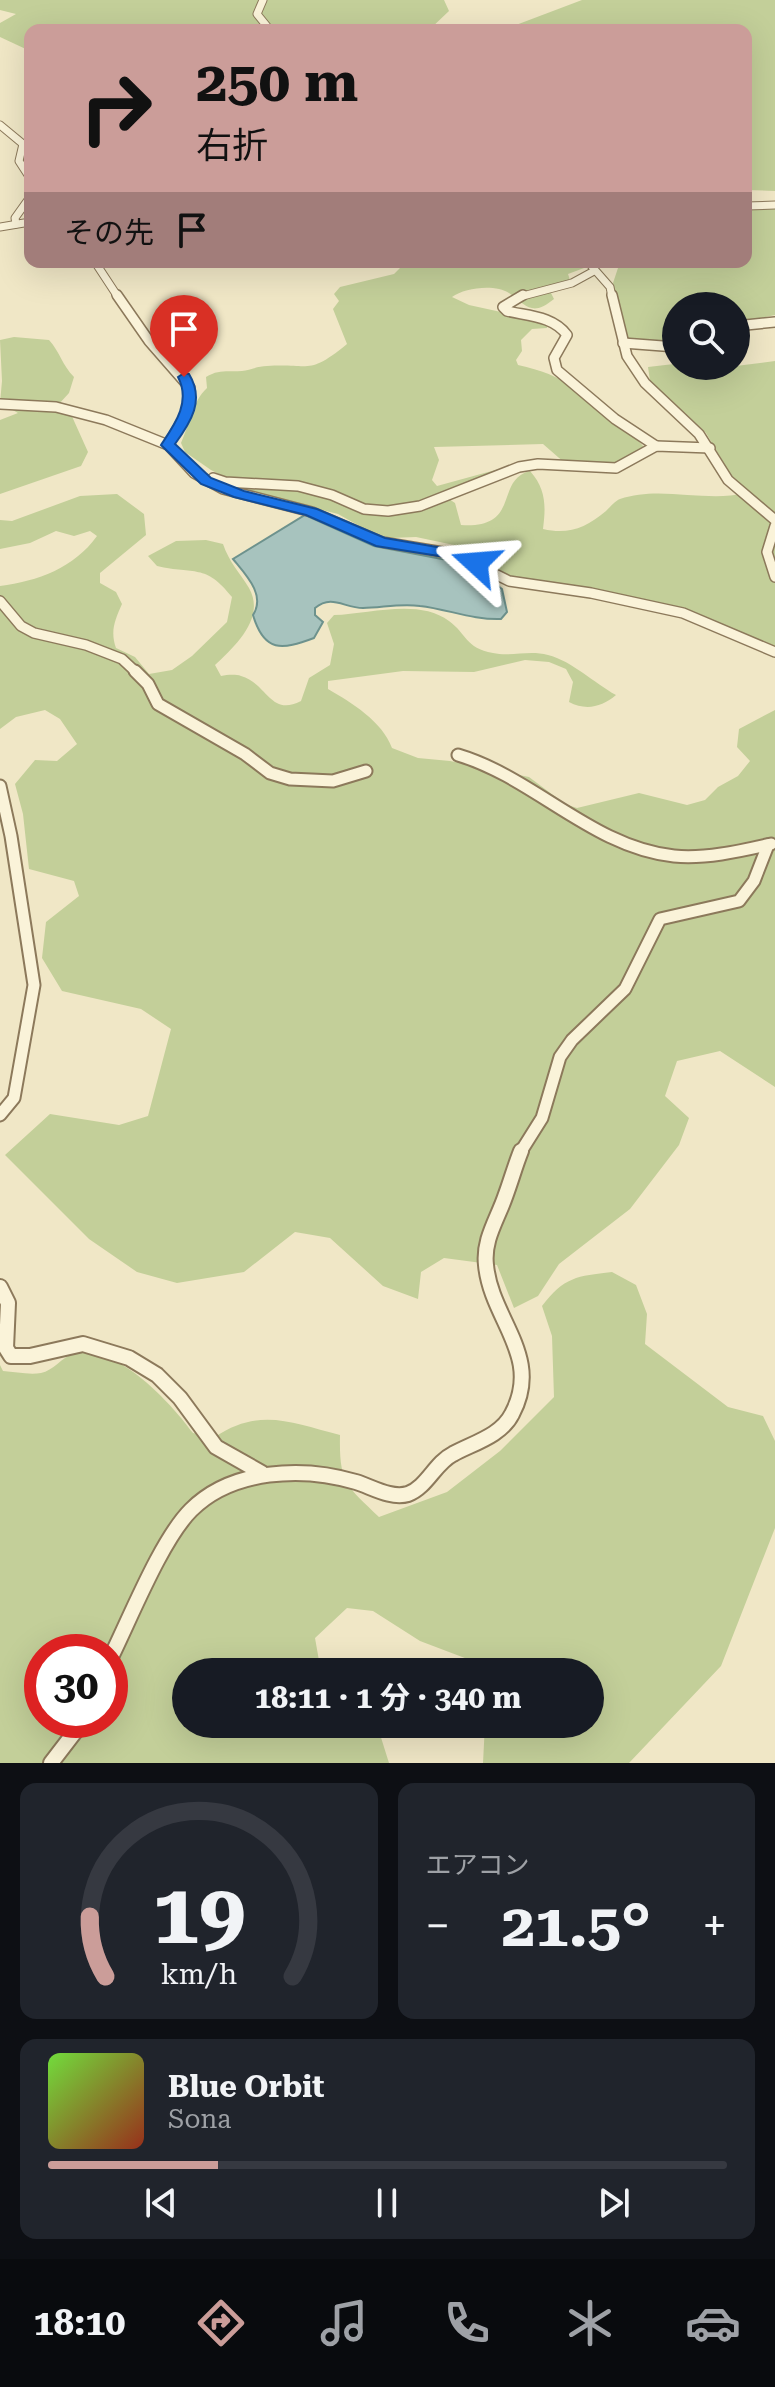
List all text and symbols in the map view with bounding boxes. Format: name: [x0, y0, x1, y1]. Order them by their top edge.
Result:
text: 250 m: [196, 49, 358, 115]
icon: right: [64, 56, 168, 160]
text: 右折: [196, 125, 268, 167]
icon: arrive: [170, 208, 214, 252]
text: その先: [64, 215, 154, 250]
map controls: [662, 292, 750, 380]
button: search: [662, 292, 750, 380]
pin: [150, 295, 218, 377]
icon: arrive: [162, 307, 206, 351]
position arrow: [434, 521, 518, 605]
speed limit sign: 30: [24, 1634, 128, 1738]
text: 18:11 · 1 分 · 340 m: [255, 1680, 521, 1715]
text: エアコン: [426, 1850, 530, 1880]
text: 19: [152, 1866, 245, 1963]
text: 21.5°: [501, 1890, 651, 1961]
text: −: [426, 1900, 450, 1952]
text: +: [702, 1900, 727, 1952]
text: km/h: [160, 1957, 237, 1991]
text: Blue Orbit: [168, 2069, 324, 2104]
text: Sona: [168, 2104, 231, 2134]
icon: previous: [139, 2181, 183, 2225]
icon: pause: [365, 2181, 409, 2225]
icon: next: [592, 2181, 636, 2225]
icon: directions: [193, 2295, 249, 2351]
icon: music: [316, 2295, 372, 2351]
icon: phone: [439, 2295, 495, 2351]
icon: climate: [562, 2295, 618, 2351]
icon: car: [685, 2295, 741, 2351]
text: 18:10: [34, 2302, 126, 2344]

